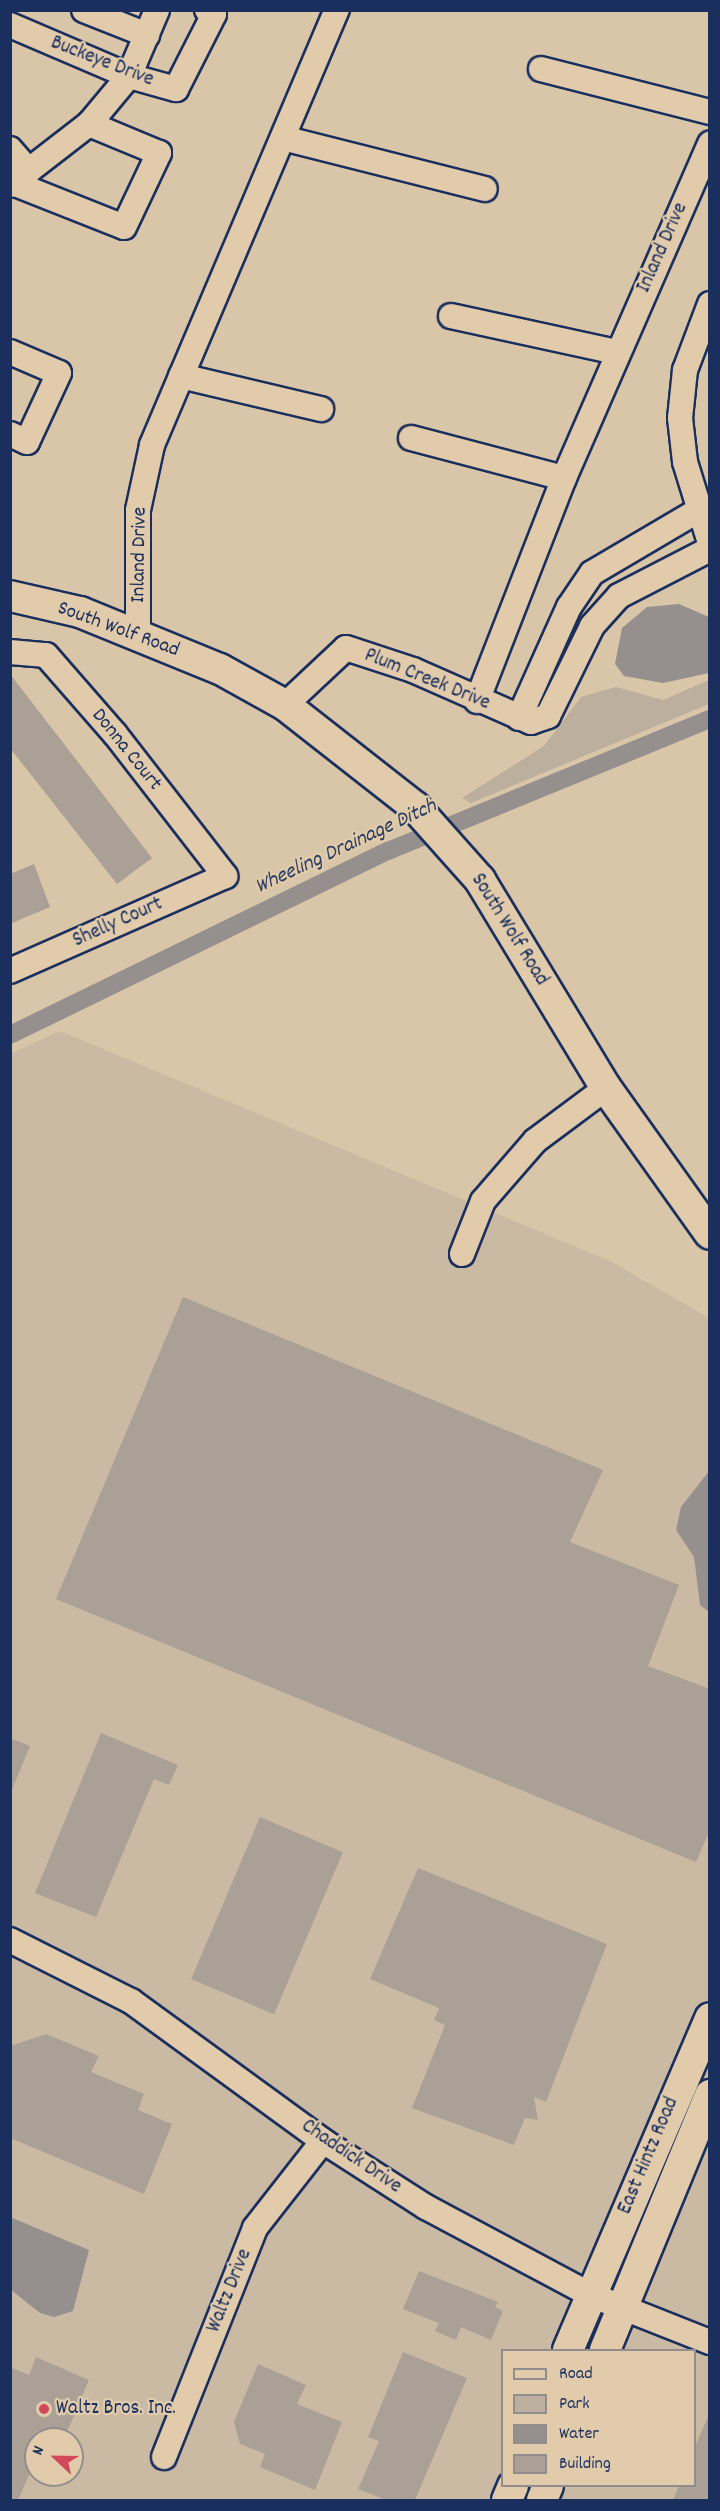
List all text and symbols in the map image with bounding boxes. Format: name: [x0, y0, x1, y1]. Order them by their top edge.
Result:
street label: Buckeye Drive: [47, 31, 157, 93]
street label: Inland Drive: [632, 199, 694, 297]
street label: Inland Drive: [127, 507, 153, 603]
street label: South Wolf Road: [54, 596, 182, 664]
street label: Plum Creek Drive: [360, 643, 494, 717]
street label: Donna Court: [85, 704, 167, 796]
water label: Wheeling Drainage Ditch: [251, 793, 441, 901]
street label: South Wolf Road: [464, 869, 554, 991]
street label: Shelly Court: [69, 892, 167, 954]
street label: East Hintz Road: [613, 2094, 685, 2218]
street label: Chaddick Drive: [296, 2114, 406, 2200]
street label: Waltz Drive: [202, 2246, 258, 2336]
legend: [501, 2349, 696, 2487]
text: Road: [559, 2362, 593, 2387]
text: Park: [559, 2392, 590, 2417]
place label: Waltz Bros. Inc.: [56, 2396, 176, 2422]
marker: Waltz Bros. Inc.: [37, 2402, 51, 2416]
text: Water: [559, 2422, 599, 2447]
north arrow: [24, 2427, 84, 2487]
text: N: [27, 2443, 51, 2459]
text: Building: [559, 2452, 611, 2477]

